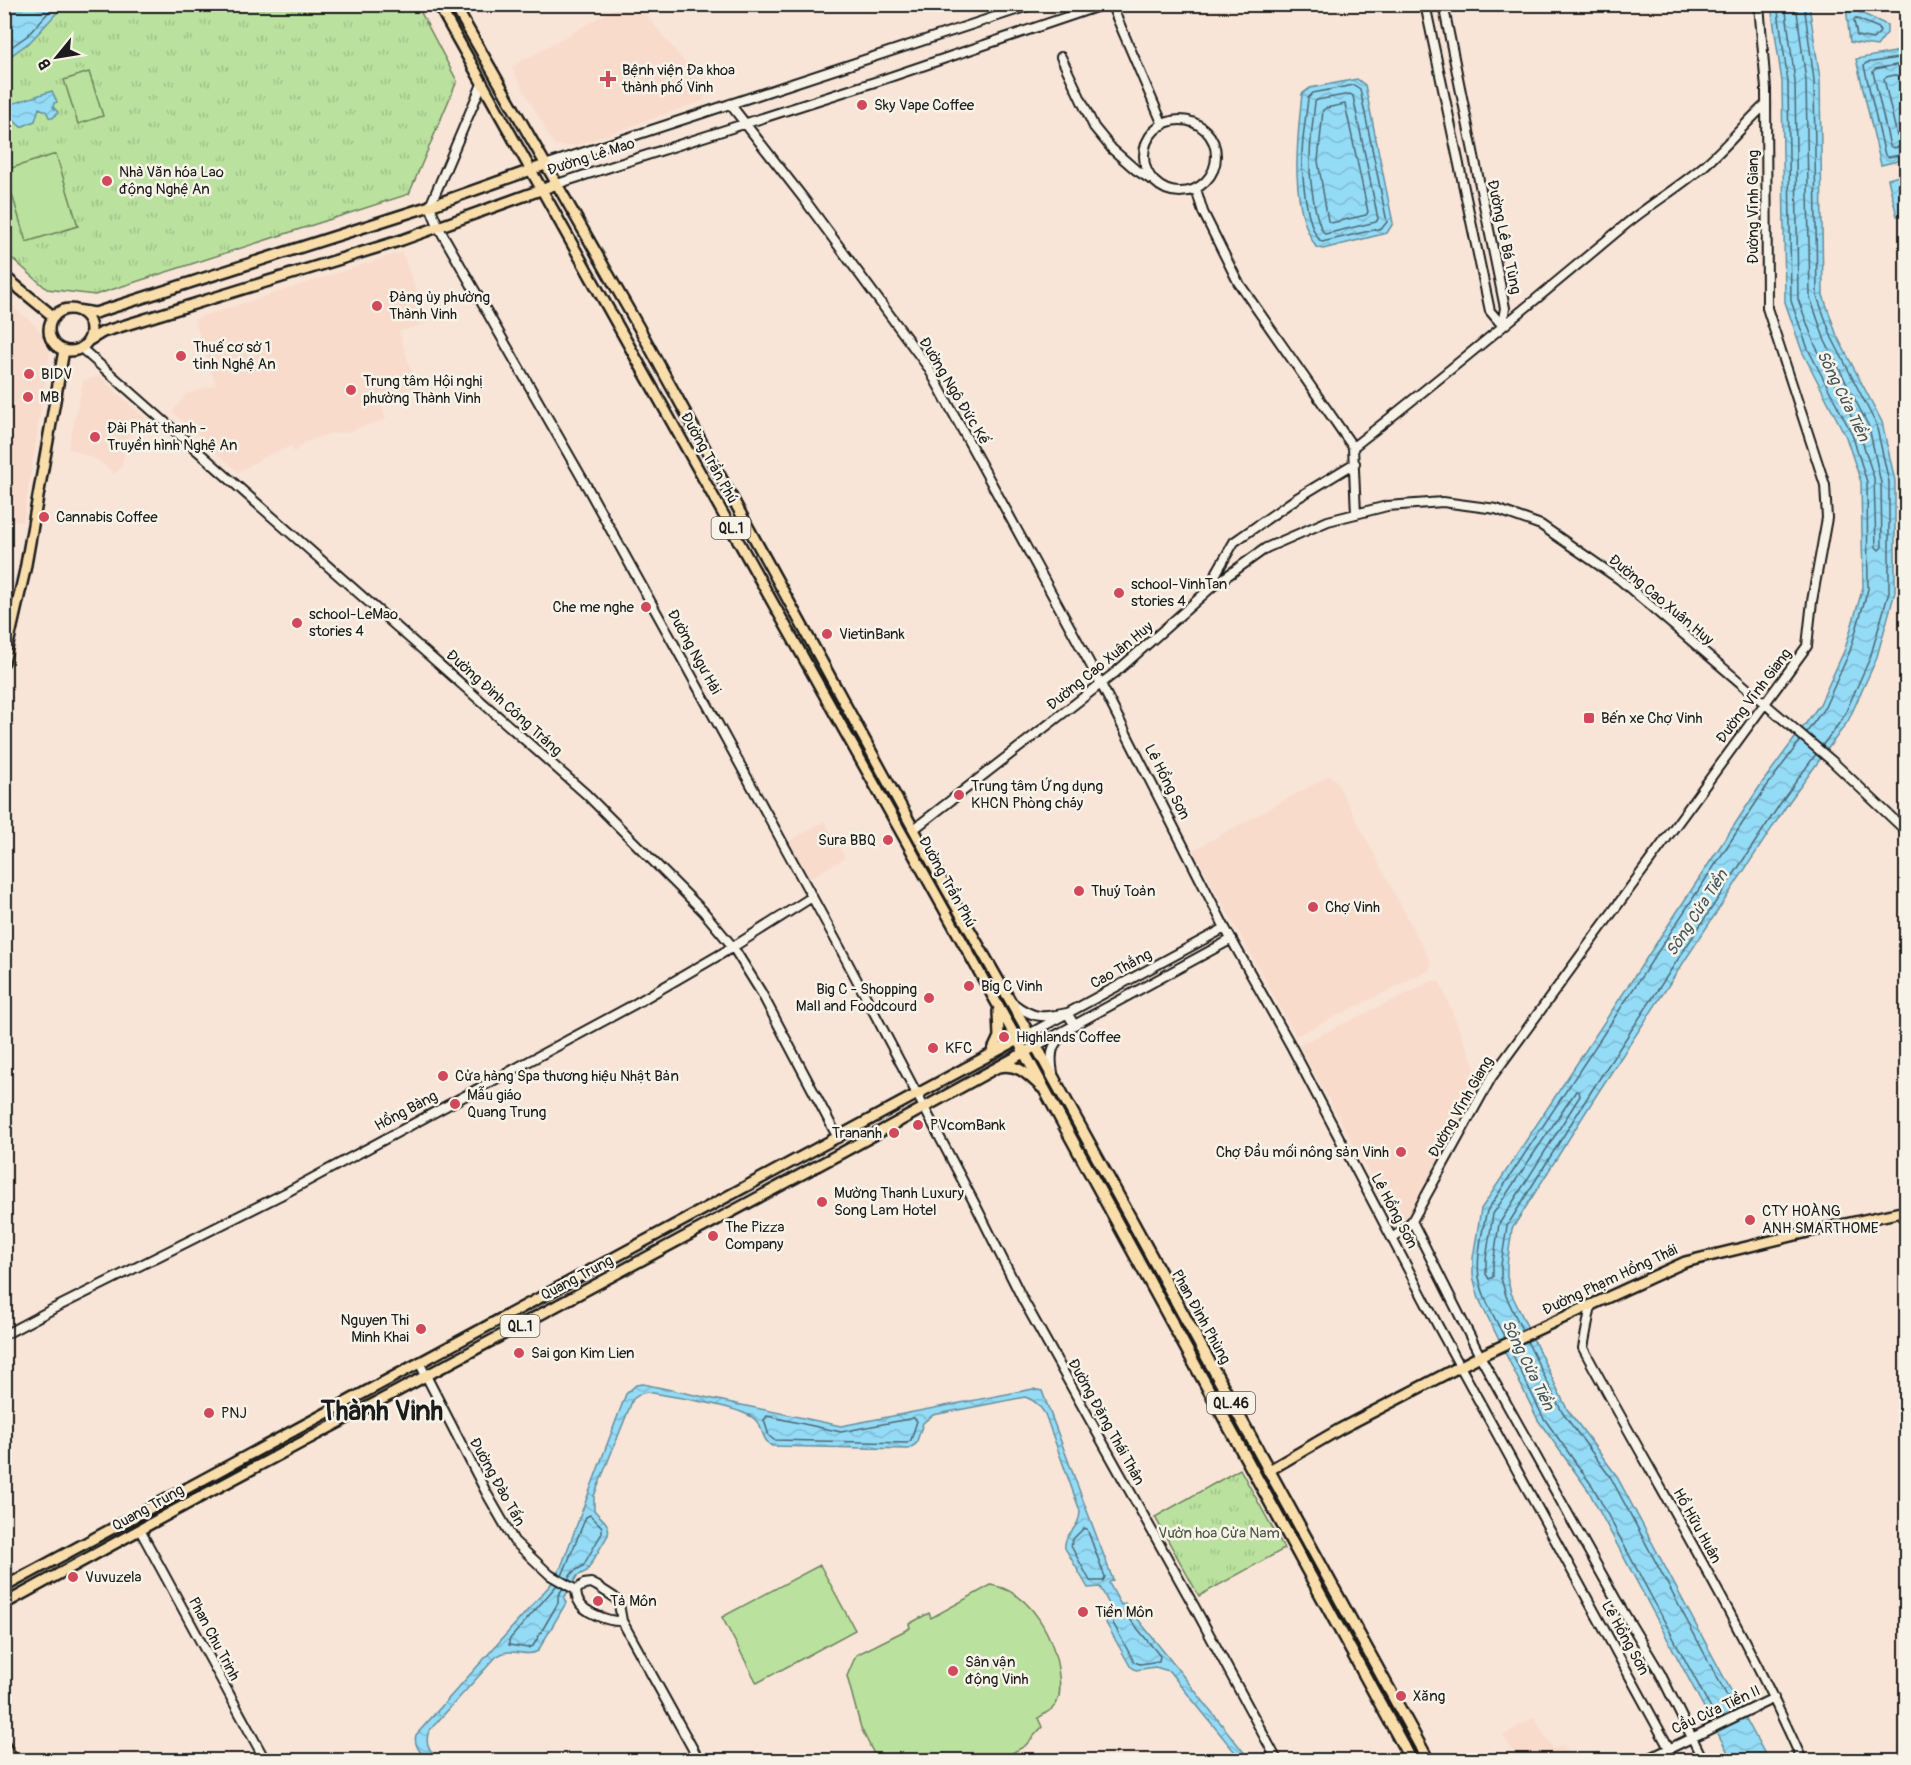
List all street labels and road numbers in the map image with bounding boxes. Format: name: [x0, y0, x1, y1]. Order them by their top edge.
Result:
street label: Đường Lê Mao: [545, 134, 637, 180]
street label: Đường Vĩnh Giang: [1744, 150, 1763, 264]
street label: Đường Lê Bá Tùng: [1483, 178, 1525, 296]
street label: Đường Ngô Đức Kế: [914, 334, 994, 449]
street label: Đường Trần Phú: [676, 409, 743, 507]
road number: QL.1: [712, 517, 750, 539]
street label: Đường Cao Xuân Huy: [1605, 550, 1718, 650]
street label: Đường Ngư Hải: [663, 606, 725, 698]
street label: Đường Cao Xuân Huy: [1043, 617, 1157, 715]
street label: Đường Vĩnh Giang: [1712, 645, 1796, 747]
street label: Đường Đinh Công Tráng: [442, 646, 566, 760]
street label: Lê Hồng Sơn: [1140, 741, 1194, 823]
street label: Đường Trần Phú: [914, 833, 981, 931]
street label: Cao Thắng: [1087, 945, 1155, 993]
street label: Đường Vĩnh Giang: [1424, 1053, 1498, 1161]
street label: Hồng Bàng: [371, 1087, 441, 1135]
street label: Lê Hồng Sơn: [1366, 1170, 1422, 1252]
street label: Đường Phạm Hồng Thái: [1539, 1240, 1681, 1320]
street label: Quang Trung: [538, 1251, 616, 1305]
street label: Phan Đình Phùng: [1167, 1266, 1235, 1368]
road number: QL.1: [500, 1315, 540, 1337]
street label: Đường Đặng Thái Thân: [1063, 1355, 1149, 1489]
road number: QL.46: [1207, 1392, 1255, 1414]
street label: Đường Đào Tấn: [465, 1434, 529, 1530]
street label: Quang Trung: [109, 1480, 187, 1536]
street label: Hồ Hữu Huân: [1669, 1485, 1725, 1567]
street label: Phan Chu Trinh: [184, 1594, 244, 1684]
street label: Lê Hồng Sơn: [1597, 1597, 1653, 1679]
street label: Cầu Cửa Tiền II: [1668, 1680, 1763, 1739]

